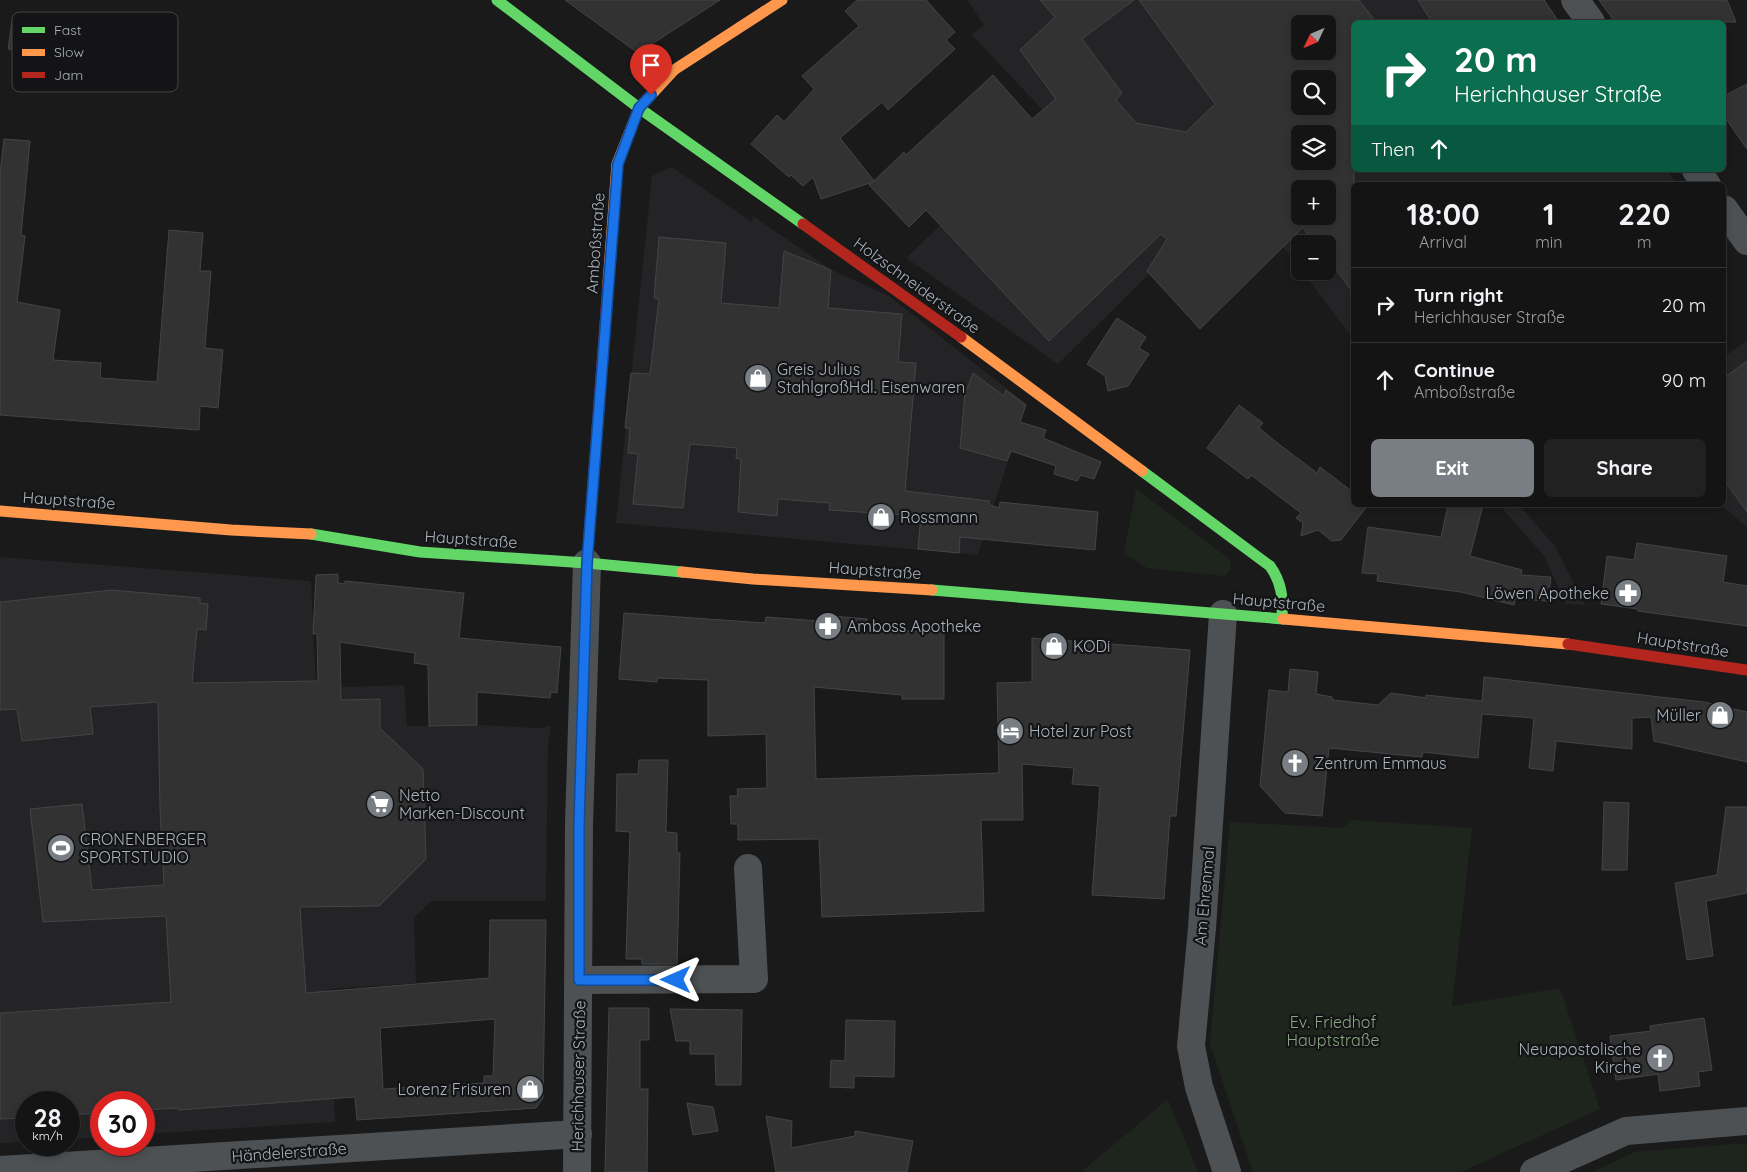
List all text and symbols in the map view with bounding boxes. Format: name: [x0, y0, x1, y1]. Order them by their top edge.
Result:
legend: [12, 12, 178, 92]
north arrow: [1291, 15, 1336, 60]
map controls: [1291, 15, 1336, 280]
text: Fast: [54, 21, 82, 39]
text: 20 m: [1454, 37, 1537, 81]
icon: right: [1371, 40, 1436, 105]
text: Slow: [54, 43, 84, 61]
pin: [630, 44, 672, 95]
icon: arrive: [637, 51, 665, 79]
text: Jam: [54, 66, 83, 84]
button: search: [1291, 70, 1336, 115]
text: Herichhauser Straße: [1454, 80, 1662, 108]
button: layers: [1291, 125, 1336, 170]
icon: ahead: [1425, 135, 1453, 163]
text: Then: [1371, 137, 1415, 161]
button: +: [1291, 180, 1336, 225]
street label: Amboßstraße: [581, 192, 609, 294]
text: 18:00: [1407, 195, 1480, 233]
text: 1: [1543, 195, 1555, 233]
text: 220: [1618, 195, 1670, 233]
street label: Holzschneiderstraße: [850, 232, 984, 338]
text: Arrival: [1419, 232, 1467, 252]
text: min: [1535, 232, 1562, 252]
text: m: [1637, 232, 1651, 252]
button: −: [1291, 235, 1336, 280]
text: Turn right: [1414, 283, 1503, 307]
icon: right: [1371, 291, 1399, 319]
text: 20 m: [1662, 293, 1706, 317]
text: Herichhauser Straße: [1414, 307, 1565, 327]
text: Continue: [1414, 358, 1495, 382]
place label: Greis Julius StahlgroßHdl. Eisenwaren: [777, 359, 965, 397]
shop icon: Greis Julius StahlgroßHdl. Eisenwaren: [743, 363, 773, 393]
icon: ahead: [1371, 366, 1399, 394]
text: 90 m: [1662, 368, 1706, 392]
text: Amboßstraße: [1414, 382, 1515, 402]
button: Exit: [1371, 439, 1534, 497]
button: Share: [1544, 439, 1706, 497]
street label: Hauptstraße: [22, 487, 116, 513]
shop icon: Rossmann: [866, 502, 896, 532]
place label: Rossmann: [900, 507, 978, 527]
street label: Hauptstraße: [424, 526, 518, 552]
street label: Hauptstraße: [828, 557, 922, 583]
pharmacy icon: Löwen Apotheke: [1613, 578, 1643, 608]
place label: Löwen Apotheke: [1486, 583, 1609, 603]
street label: Hauptstraße: [1232, 588, 1326, 616]
pharmacy icon: Amboss Apotheke: [813, 611, 843, 641]
place label: Amboss Apotheke: [847, 616, 981, 636]
street label: Hauptstraße: [1636, 627, 1730, 661]
shop icon: KODi: [1039, 631, 1069, 661]
place label: KODi: [1073, 636, 1111, 656]
shop icon: Müller: [1705, 700, 1735, 730]
place label: Müller: [1656, 705, 1701, 725]
hotel icon: Hotel zur Post: [995, 716, 1025, 746]
place label: Hotel zur Post: [1029, 721, 1132, 741]
church icon: Zentrum Emmaus: [1280, 748, 1310, 778]
place label: Zentrum Emmaus: [1314, 753, 1447, 773]
place label: Netto Marken-Discount: [399, 785, 525, 823]
supermarket icon: Netto Marken-Discount: [365, 789, 395, 819]
place label: CRONENBERGER SPORTSTUDIO: [80, 829, 207, 867]
sports icon: CRONENBERGER SPORTSTUDIO: [46, 833, 76, 863]
street label: Am Ehrenmal: [1190, 846, 1218, 946]
position arrow: [649, 953, 701, 1005]
street label: Herichhauser Straße: [567, 1000, 589, 1152]
park label: Ev. Friedhof Hauptstraße: [1287, 1012, 1379, 1050]
place label: Neuapostolische Kirche: [1519, 1039, 1641, 1077]
church icon: Neuapostolische Kirche: [1645, 1043, 1675, 1073]
shop icon: Lorenz Frisuren: [515, 1074, 545, 1104]
place label: Lorenz Frisuren: [397, 1079, 511, 1099]
speed limit sign: 30: [90, 1091, 155, 1156]
text: 28: [34, 1102, 61, 1133]
text: km/h: [32, 1128, 63, 1143]
street label: Händelerstraße: [231, 1138, 347, 1166]

